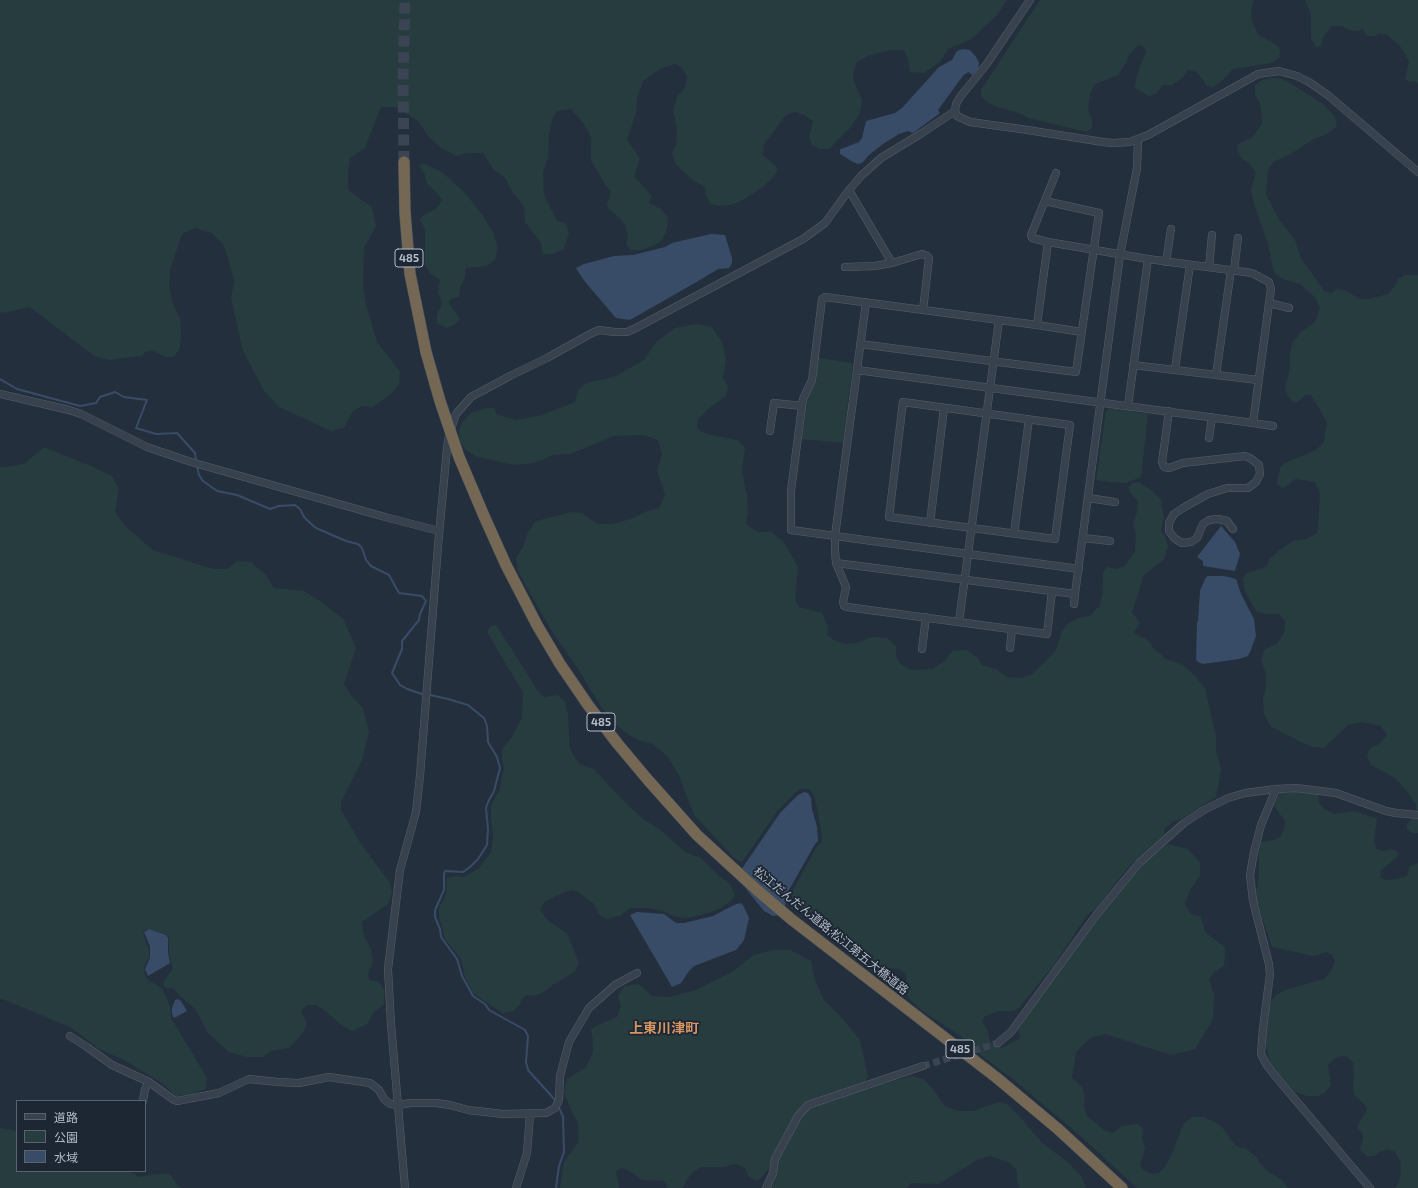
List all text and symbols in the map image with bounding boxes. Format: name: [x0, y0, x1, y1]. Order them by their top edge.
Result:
road number: 485: [395, 249, 423, 267]
road number: 485: [587, 713, 615, 731]
street label: 松江だんだん道路;松江第五大橋道路: [751, 864, 911, 998]
district label: 上東川津町: [629, 1020, 699, 1036]
road number: 485: [946, 1040, 974, 1058]
legend: [16, 1100, 146, 1172]
text: 道路: [54, 1110, 78, 1124]
text: 公園: [54, 1130, 78, 1144]
text: 水域: [54, 1150, 78, 1164]

